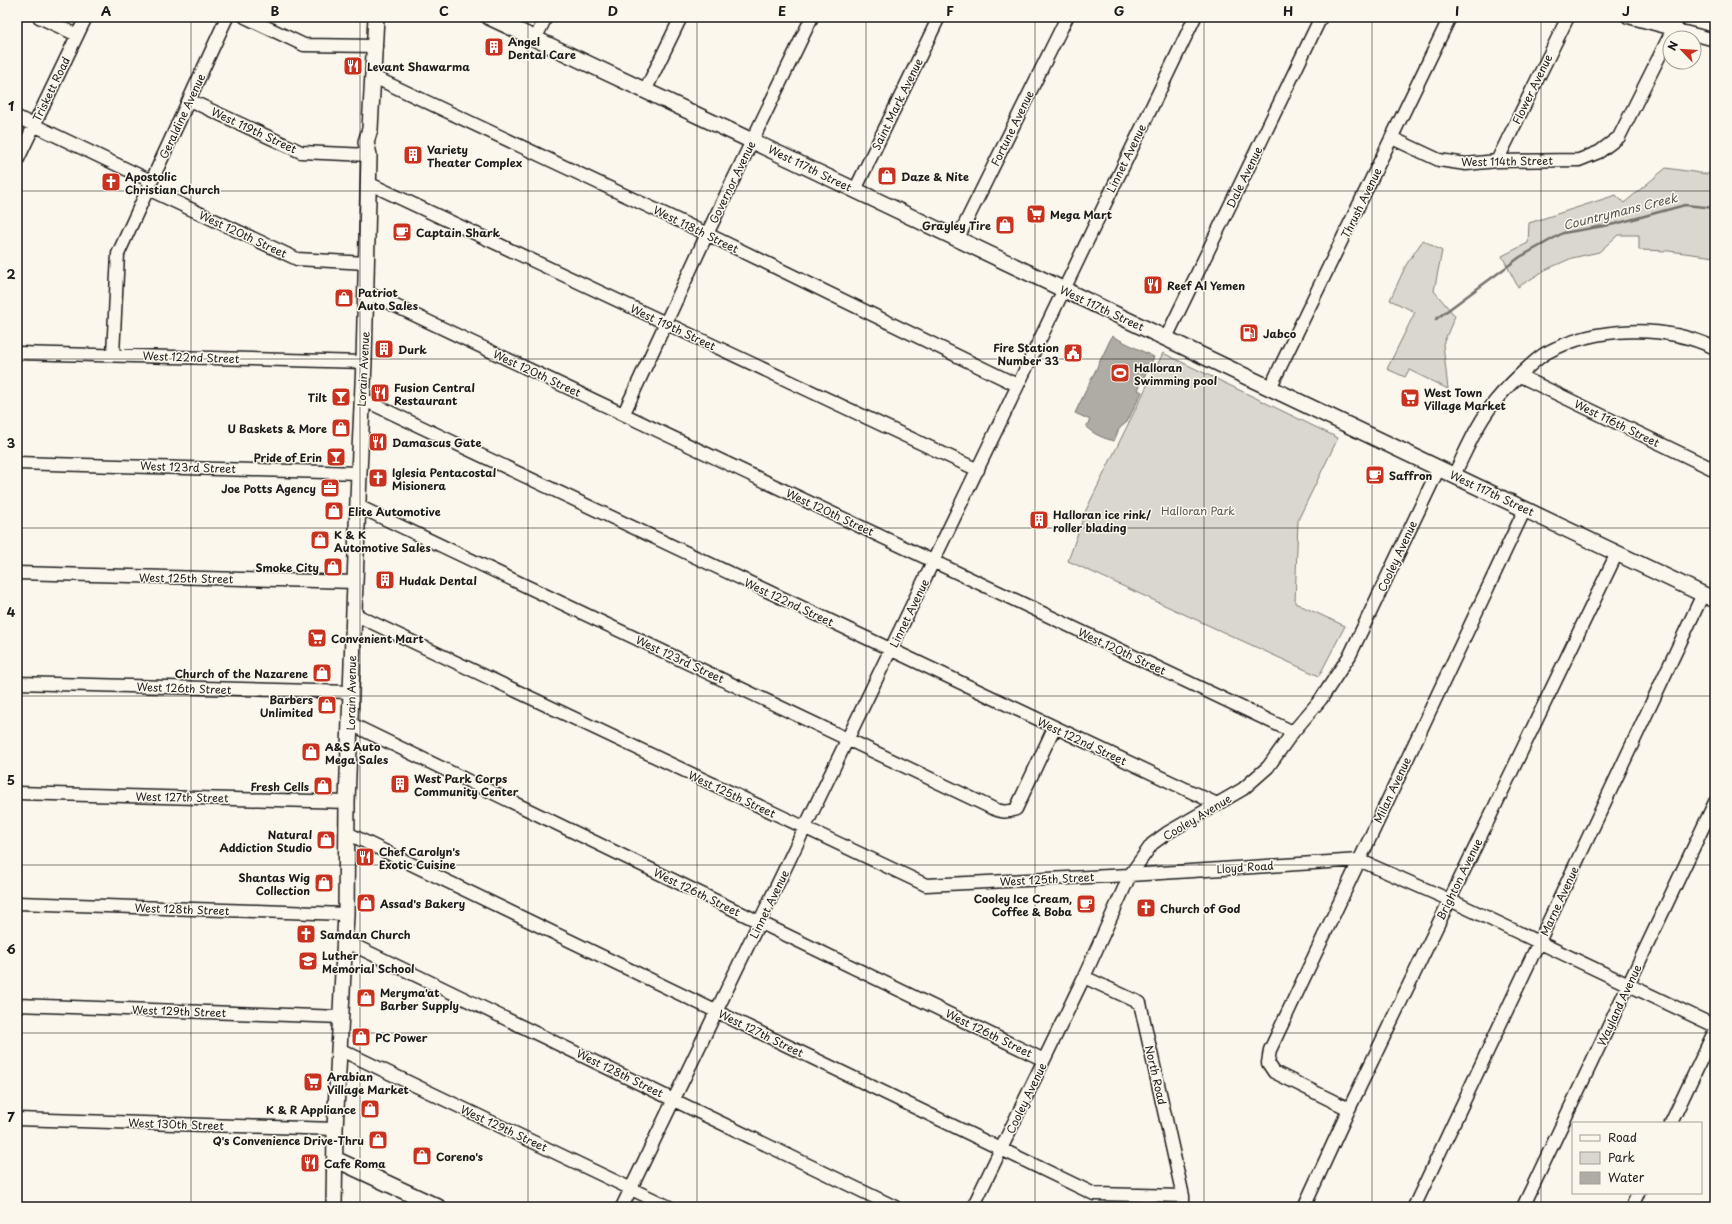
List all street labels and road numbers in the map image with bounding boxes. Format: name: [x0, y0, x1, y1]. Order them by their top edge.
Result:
street label: Flower Avenue: [1508, 51, 1556, 127]
street label: Triskett Road: [28, 54, 74, 124]
street label: Saint Mark Avenue: [867, 55, 927, 153]
street label: Geraldine Avenue: [155, 70, 209, 162]
street label: Fortune Avenue: [986, 87, 1038, 169]
street label: West 119th Street: [208, 103, 300, 157]
street label: Linnet Avenue: [1102, 121, 1150, 195]
street label: Governor Avenue: [705, 138, 759, 226]
street label: West 117th Street: [765, 140, 855, 196]
street label: Dale Avenue: [1222, 143, 1266, 211]
street label: West 114th Street: [1461, 152, 1554, 170]
street label: Thrush Avenue: [1336, 165, 1386, 241]
street label: West 118th Street: [651, 201, 742, 257]
street label: West 120th Street: [196, 206, 290, 262]
street label: West 117th Street: [1057, 281, 1147, 335]
street label: West 119th Street: [627, 300, 719, 354]
street label: Lorain Avenue: [353, 331, 373, 407]
street label: West 120th Street: [490, 345, 584, 401]
street label: West 122nd Street: [142, 347, 240, 367]
street label: West 116th Street: [1571, 395, 1663, 451]
street label: West 123rd Street: [140, 457, 237, 477]
street label: West 117th Street: [1447, 466, 1537, 520]
street label: West 120th Street: [783, 484, 877, 540]
street label: Cooley Avenue: [1373, 517, 1421, 595]
street label: West 125th Street: [139, 569, 234, 587]
street label: West 122nd Street: [742, 574, 837, 630]
street label: Linnet Avenue: [885, 576, 933, 650]
street label: West 120th Street: [1075, 623, 1169, 679]
street label: West 123rd Street: [633, 631, 727, 687]
street label: Lorain Avenue: [342, 655, 360, 731]
street label: West 126th Street: [136, 678, 232, 698]
street label: West 122nd Street: [1035, 713, 1130, 769]
street label: Milan Avenue: [1369, 754, 1415, 826]
street label: West 125th Street: [686, 766, 779, 822]
street label: West 127th Street: [135, 788, 229, 806]
street label: Cooley Avenue: [1160, 790, 1234, 844]
street label: Brighton Avenue: [1432, 835, 1486, 923]
street label: Lloyd Road: [1216, 856, 1275, 877]
street label: Marne Avenue: [1535, 863, 1583, 939]
street label: West 126th Street: [651, 864, 744, 921]
street label: Linnet Avenue: [745, 867, 793, 941]
street label: West 125th Street: [999, 868, 1095, 890]
street label: West 128th Street: [134, 899, 230, 919]
street label: Wayland Avenue: [1593, 961, 1645, 1049]
street label: West 129th Street: [132, 1001, 227, 1021]
street label: West 127th Street: [715, 1005, 807, 1061]
street label: West 126th Street: [943, 1005, 1036, 1062]
street label: North Road: [1141, 1044, 1171, 1106]
street label: West 128th Street: [574, 1045, 667, 1102]
street label: Cooley Avenue: [1001, 1060, 1051, 1136]
street label: West 129th Street: [458, 1100, 551, 1156]
street label: West 130th Street: [128, 1114, 225, 1134]

